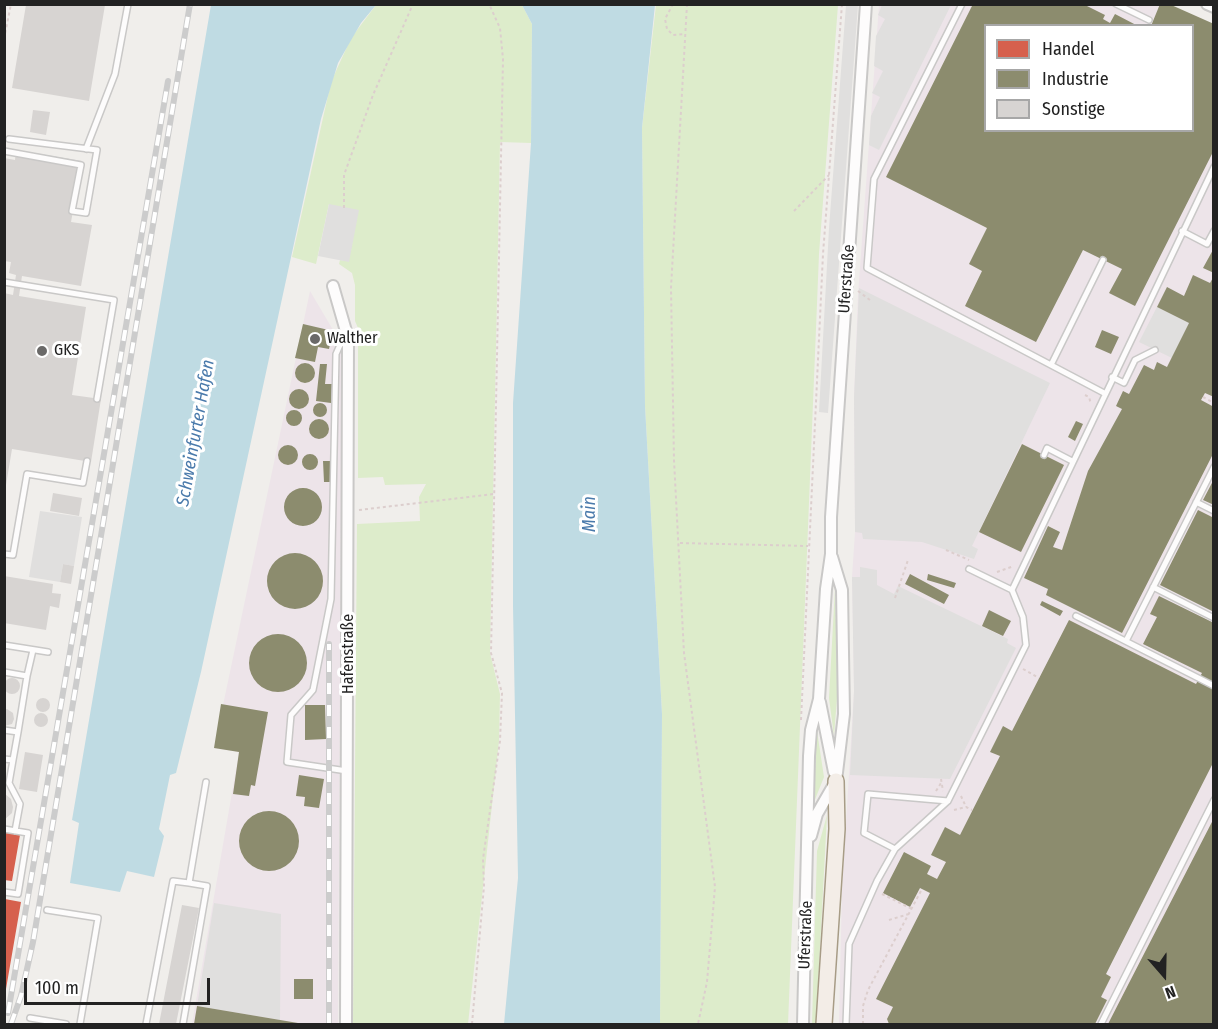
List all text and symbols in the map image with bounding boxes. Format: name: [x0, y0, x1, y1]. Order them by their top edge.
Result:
legend: [984, 24, 1194, 132]
text: Handel: [1042, 38, 1095, 60]
text: Industrie: [1042, 68, 1109, 90]
text: Sonstige: [1042, 98, 1105, 120]
street label: Uferstraße: [835, 244, 859, 314]
place label: Walther: [327, 329, 378, 349]
marker: Walther: [308, 332, 322, 346]
place label: GKS: [54, 341, 79, 361]
marker: GKS: [35, 344, 49, 358]
water label: Schweinfurter Hafen: [172, 358, 220, 508]
water label: Main: [579, 496, 601, 532]
street label: Hafenstraße: [339, 614, 359, 694]
street label: Uferstraße: [795, 900, 817, 970]
north arrow: [1134, 945, 1194, 1005]
scale bar: [27, 966, 213, 1004]
text: 100 m: [35, 977, 79, 999]
text: N: [1163, 982, 1178, 1003]

